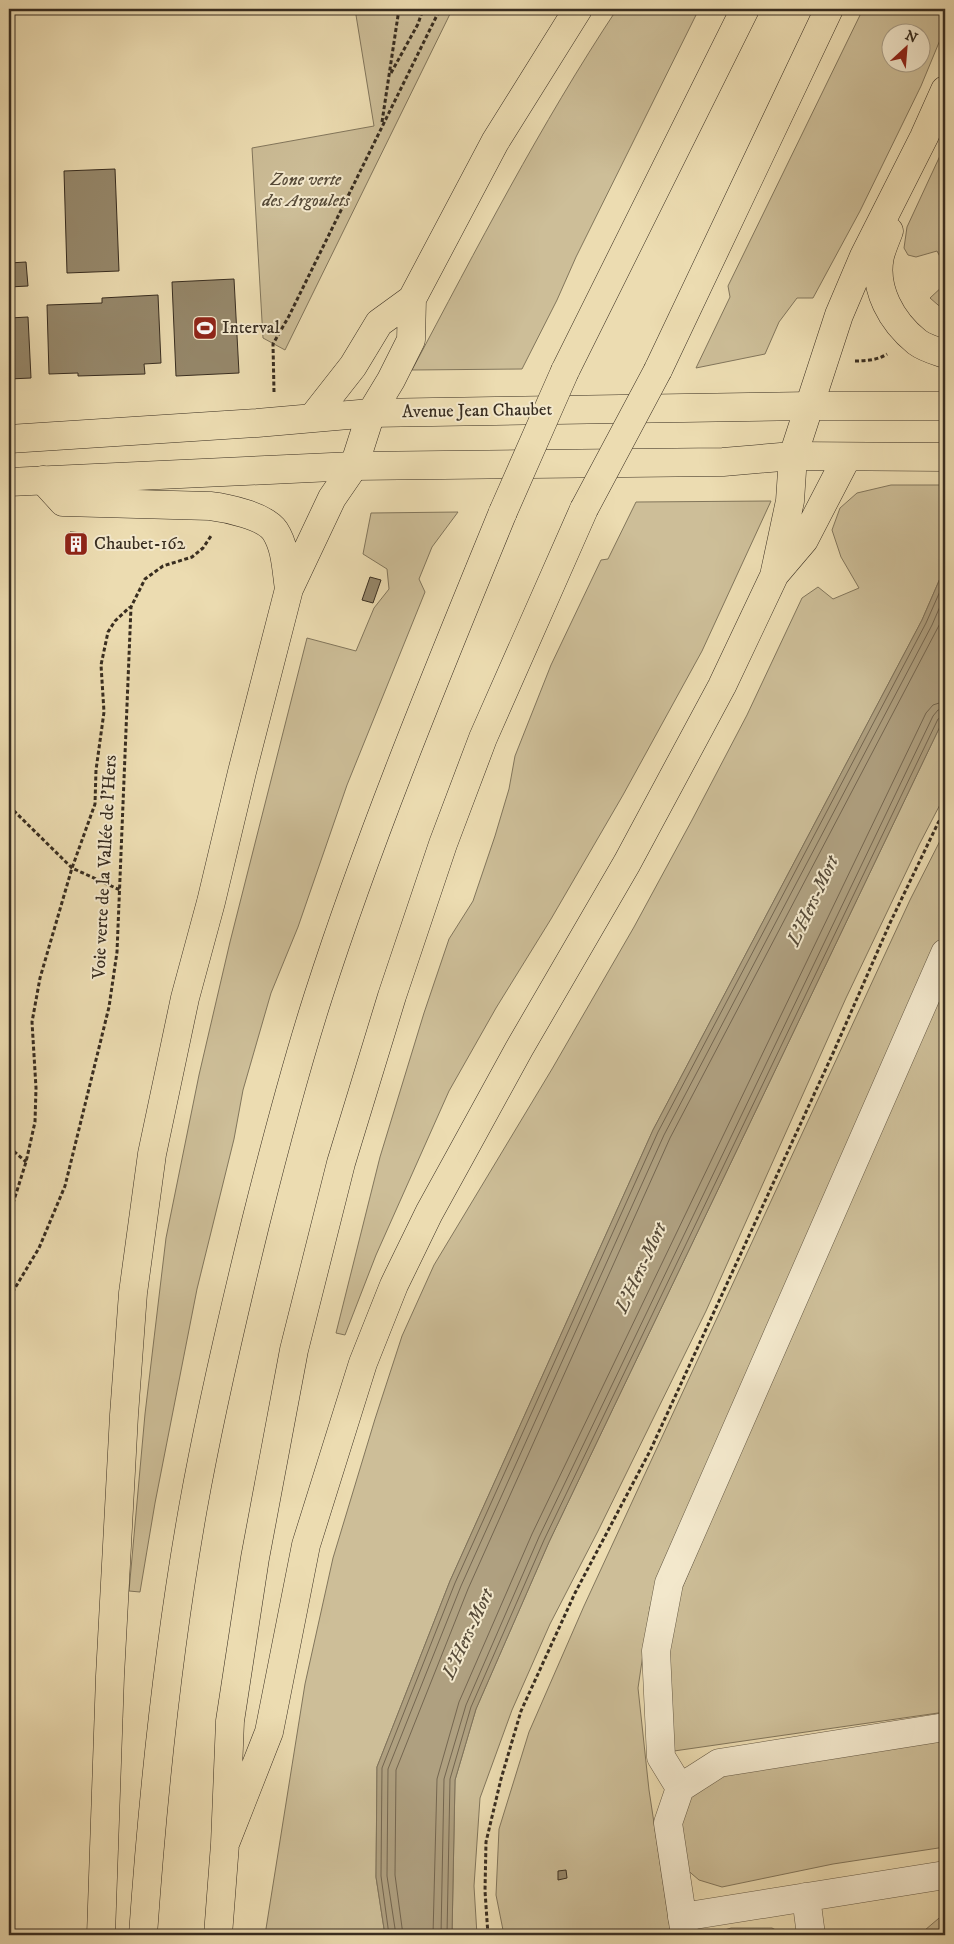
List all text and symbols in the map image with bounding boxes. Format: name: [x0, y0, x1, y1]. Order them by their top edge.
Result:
north arrow: [882, 22, 932, 72]
text: N: [902, 27, 921, 48]
park label: Zone verte des Argoulets: [261, 169, 350, 212]
sports icon: Interval: [192, 315, 218, 341]
place label: Interval: [222, 317, 280, 339]
street label: Avenue Jean Chaubet: [402, 399, 553, 423]
building icon: Chaubet-162: [63, 531, 89, 557]
place label: Chaubet-162: [94, 533, 186, 555]
street label: Voie verte de la Vallée de l'Hers: [88, 754, 122, 981]
water label: L'Hers-Mort: [782, 851, 844, 950]
water label: L'Hers-Mort: [610, 1218, 672, 1317]
water label: L'Hers-Mort: [437, 1584, 499, 1683]

